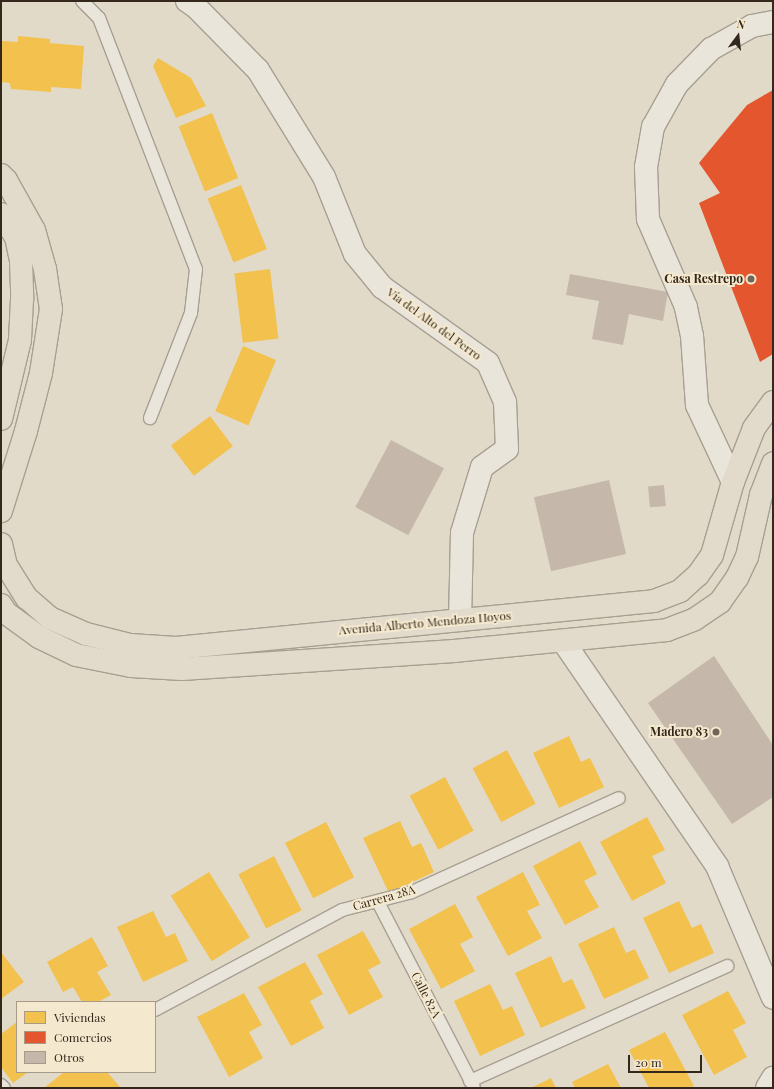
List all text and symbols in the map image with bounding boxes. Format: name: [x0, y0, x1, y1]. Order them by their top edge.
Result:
north arrow: [718, 16, 758, 56]
text: N: [735, 16, 747, 32]
place label: Casa Restrepo: [664, 272, 743, 286]
marker: Casa Restrepo: [746, 274, 756, 284]
street label: Vía del Alto del Perro: [384, 285, 484, 363]
street label: Avenida Alberto Mendoza Hoyos: [338, 608, 512, 638]
place label: Madero 83: [650, 725, 708, 739]
marker: Madero 83: [711, 727, 721, 737]
street label: Carrera 28A: [351, 882, 417, 914]
street label: Calle 82A: [408, 970, 444, 1020]
legend: [16, 1001, 156, 1073]
text: Viviendas: [54, 1009, 106, 1025]
text: Comercios: [54, 1029, 112, 1045]
scale bar: [630, 1047, 704, 1073]
text: Otros: [54, 1049, 84, 1065]
text: 20 m: [635, 1054, 662, 1070]

